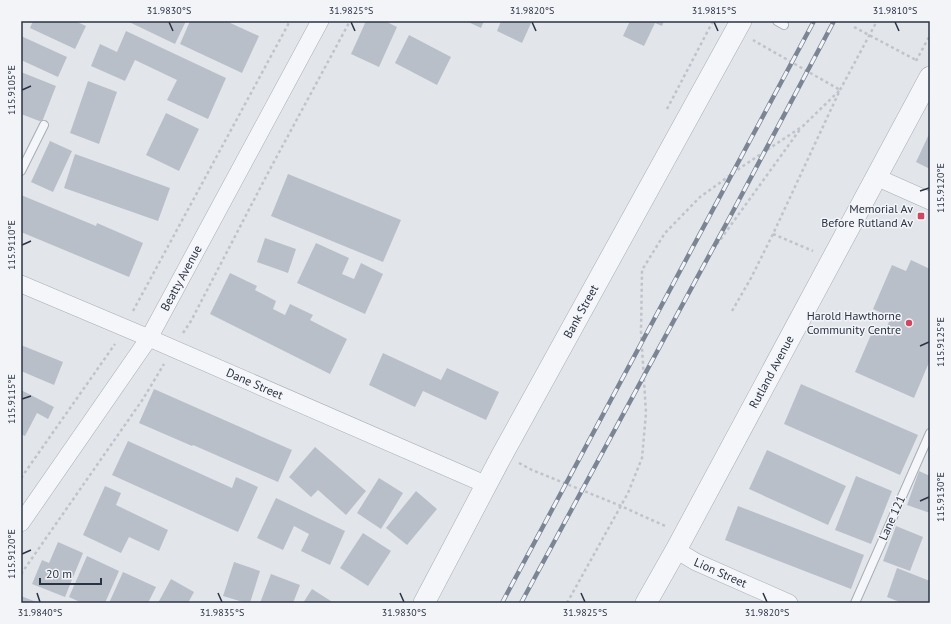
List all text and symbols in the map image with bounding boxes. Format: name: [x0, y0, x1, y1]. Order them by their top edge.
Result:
text: 31.9830°S: [147, 4, 191, 17]
text: 31.9825°S: [329, 4, 373, 17]
text: 31.9820°S: [510, 4, 554, 17]
text: 31.9815°S: [692, 4, 736, 17]
text: 31.9810°S: [873, 4, 917, 17]
text: 115.9105°E: [5, 65, 18, 115]
text: 115.9120°E: [934, 163, 947, 213]
place label: Memorial Av Before Rutland Av: [821, 201, 913, 230]
marker: Memorial Av Before Rutland Av: [916, 211, 926, 221]
text: 115.9110°E: [5, 220, 18, 270]
street label: Beatty Avenue: [157, 242, 205, 313]
street label: Bank Street: [560, 282, 601, 341]
place label: Harold Hawthorne Community Centre: [807, 308, 901, 337]
text: 115.9125°E: [934, 317, 947, 367]
marker: Harold Hawthorne Community Centre: [904, 318, 914, 328]
street label: Rutland Avenue: [746, 333, 797, 411]
street label: Dane Street: [224, 365, 285, 402]
text: 115.9115°E: [5, 374, 18, 424]
text: 115.9130°E: [934, 472, 947, 522]
street label: Lane 121: [875, 493, 908, 543]
text: 115.9120°E: [5, 529, 18, 579]
street label: Lion Street: [692, 554, 749, 591]
scale bar: [40, 560, 101, 586]
text: 20 m: [46, 566, 72, 581]
text: 31.9840°S: [18, 606, 62, 619]
text: 31.9835°S: [200, 606, 244, 619]
text: 31.9830°S: [382, 606, 426, 619]
text: 31.9825°S: [563, 606, 607, 619]
text: 31.9820°S: [745, 606, 789, 619]

